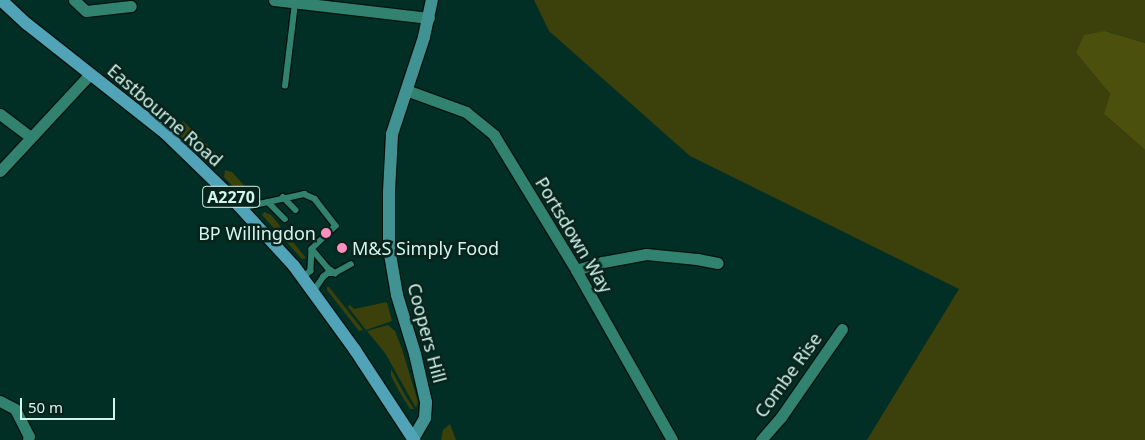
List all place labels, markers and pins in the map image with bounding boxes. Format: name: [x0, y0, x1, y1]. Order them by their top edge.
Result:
place label: BP Willingdon: [198, 222, 316, 244]
marker: BP Willingdon: [320, 227, 332, 239]
place label: M&S Simply Food: [352, 237, 499, 259]
marker: M&S Simply Food: [336, 242, 348, 254]

